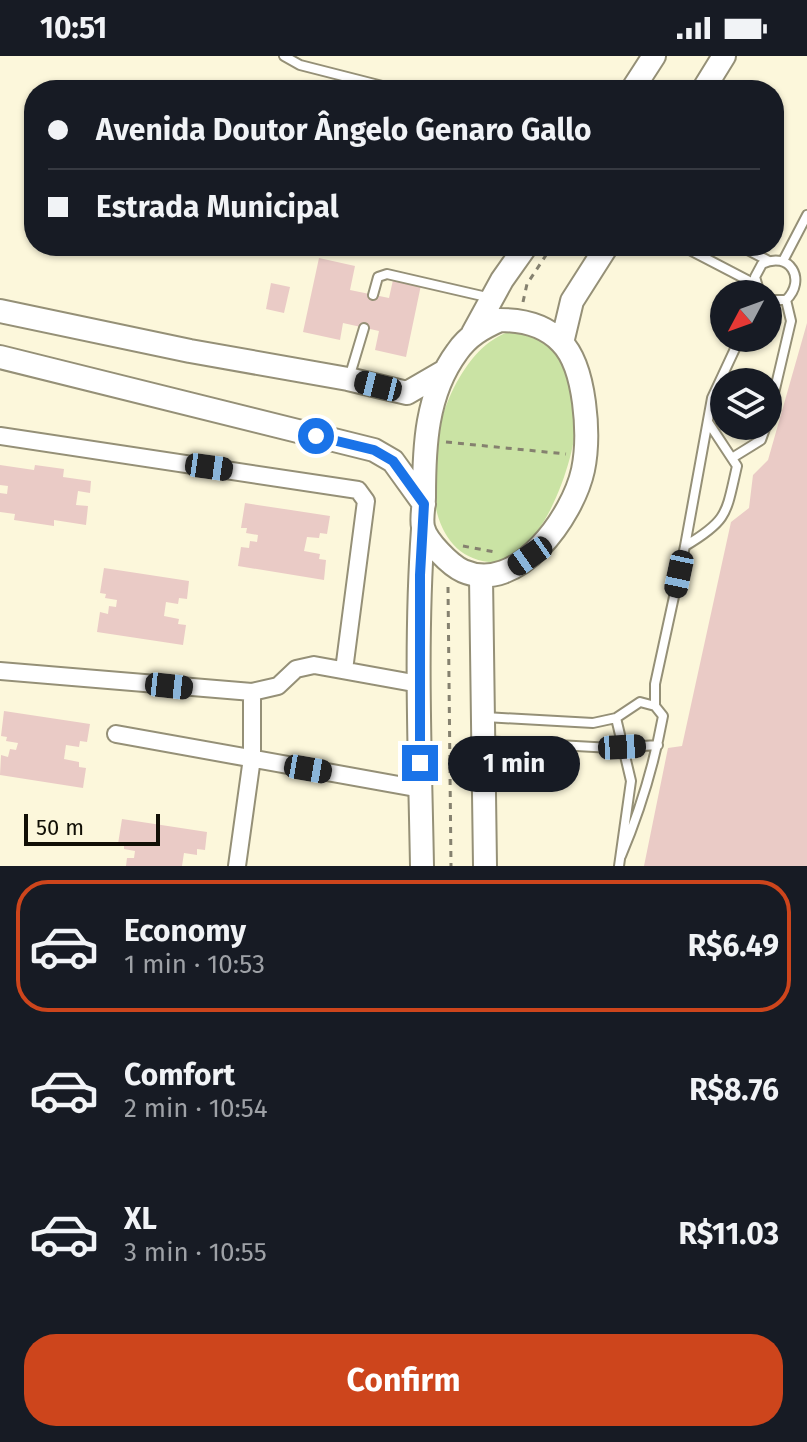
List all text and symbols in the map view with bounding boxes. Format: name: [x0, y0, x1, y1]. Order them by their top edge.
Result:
text: 10:51: [40, 10, 107, 46]
text: Avenida Doutor Ângelo Genaro Gallo: [96, 112, 592, 148]
text: Estrada Municipal: [96, 189, 339, 225]
north arrow: [710, 280, 782, 352]
map controls: [710, 280, 782, 440]
button: layers: [710, 368, 782, 440]
car: [352, 369, 404, 403]
route start: [298, 418, 334, 454]
car: [184, 452, 234, 482]
car: [503, 532, 557, 580]
car: [662, 548, 696, 600]
car: [144, 672, 194, 700]
car: [597, 734, 647, 760]
callout: 1 min: [448, 735, 580, 791]
route end: [402, 745, 438, 781]
text: 1 min: [483, 748, 545, 779]
car: [282, 753, 334, 785]
scale bar: [24, 810, 160, 846]
text: 50 m: [36, 814, 84, 841]
icon: car: [28, 910, 100, 982]
text: Economy: [124, 913, 246, 949]
text: R$6.49: [688, 928, 779, 964]
text: 1 min · 10:53: [124, 949, 265, 980]
icon: car: [28, 1054, 100, 1126]
text: Comfort: [124, 1057, 235, 1093]
text: R$8.76: [689, 1072, 779, 1108]
text: 2 min · 10:54: [124, 1093, 268, 1124]
icon: car: [28, 1198, 100, 1270]
text: XL: [124, 1201, 157, 1237]
text: R$11.03: [678, 1216, 779, 1252]
text: 3 min · 10:55: [124, 1237, 267, 1268]
button: Confirm: [24, 1334, 783, 1426]

